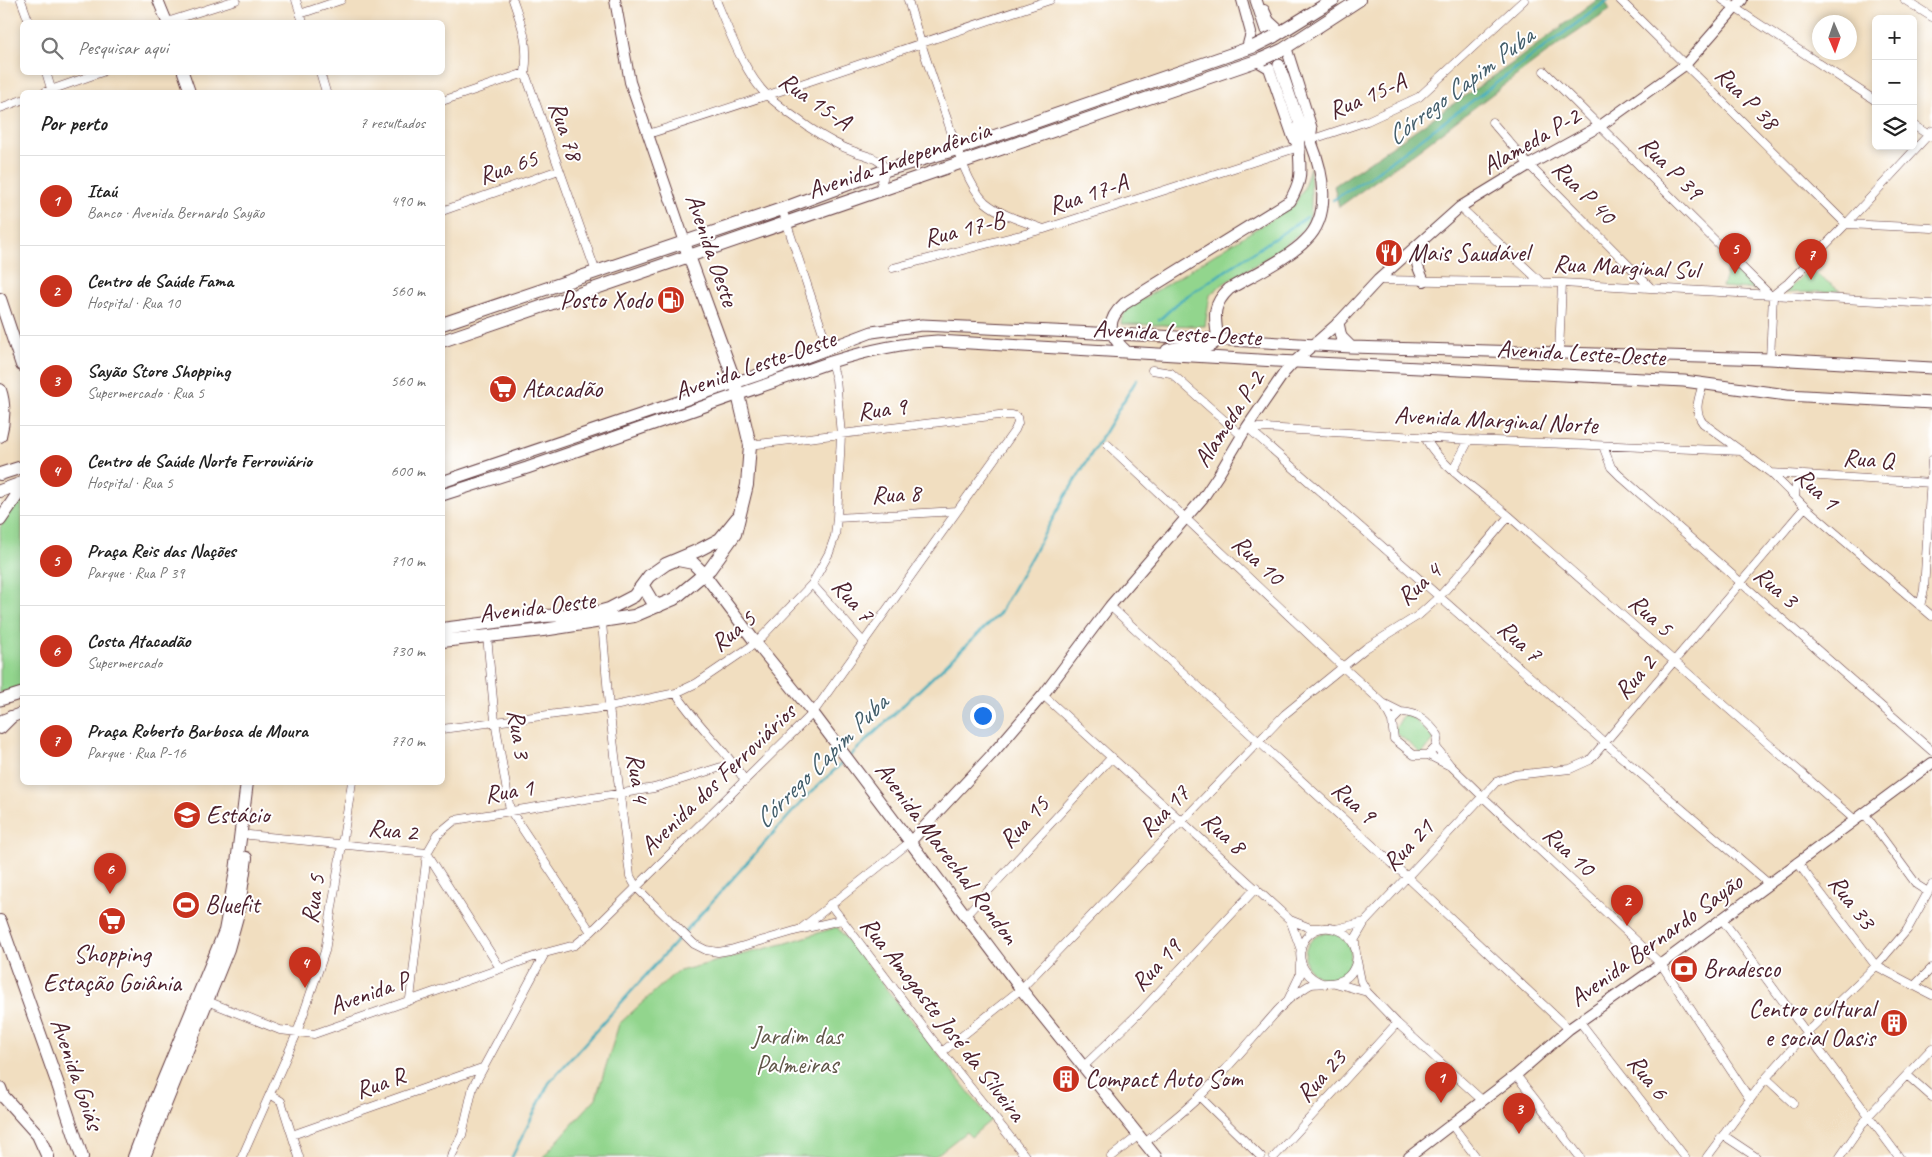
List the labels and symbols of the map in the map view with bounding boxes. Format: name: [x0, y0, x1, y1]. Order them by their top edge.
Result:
north arrow: [1812, 15, 1857, 60]
water label: Córrego Capim Puba: [1380, 18, 1543, 152]
street label: Rua P 38: [1708, 59, 1788, 139]
street label: Rua 15-A: [773, 65, 859, 138]
street label: Rua 15-A: [1323, 65, 1412, 127]
street label: Rua 78: [541, 97, 592, 167]
street label: Alameda P-2: [1476, 99, 1587, 182]
street label: Avenida Independência: [803, 113, 997, 206]
street label: Rua P 39: [1632, 129, 1711, 208]
street label: Rua 65: [474, 141, 543, 192]
street label: Rua P 40: [1545, 153, 1624, 232]
street label: Rua 17-A: [1044, 166, 1133, 222]
street label: Avenida Oeste: [678, 190, 747, 312]
street label: Rua 17-B: [921, 203, 1009, 254]
pin: 5: [1719, 233, 1751, 274]
place label: Mais Saudável: [1408, 237, 1534, 269]
restaurant icon: Mais Saudável: [1374, 238, 1404, 268]
pin: 7: [1795, 239, 1827, 280]
street label: Rua Marginal Sul: [1552, 247, 1704, 287]
place label: Posto Xodo: [560, 284, 653, 316]
fuel station icon: Posto Xodo: [656, 285, 686, 315]
street label: Avenida Leste-Oeste: [1092, 313, 1264, 353]
street label: Avenida Leste-Oeste: [670, 322, 841, 408]
street label: Avenida Leste-Oeste: [1496, 333, 1668, 373]
street label: Alameda P-2: [1186, 363, 1273, 473]
place label: Atacadão: [522, 373, 603, 405]
supermarket icon: Atacadão: [488, 374, 518, 404]
street label: Rua 9: [856, 390, 910, 428]
street label: Avenida Marginal Norte: [1394, 399, 1600, 441]
street label: Rua Q: [1842, 441, 1897, 477]
street label: Rua 1: [1788, 460, 1847, 519]
street label: Rua 8: [871, 477, 924, 511]
street label: Rua 10: [1225, 528, 1292, 594]
street label: Rua 4: [1390, 554, 1450, 612]
street label: Rua 3: [1747, 559, 1806, 616]
street label: Rua 7: [825, 571, 882, 630]
street label: Avenida Oeste: [477, 584, 599, 630]
street label: Rua 5: [1622, 587, 1681, 645]
street label: Rua 5: [704, 602, 764, 659]
street label: Rua 7: [1491, 613, 1550, 671]
street label: Rua 2: [1607, 647, 1664, 706]
water label: Córrego Capim Puba: [747, 685, 897, 835]
street label: Avenida dos Ferroviários: [633, 695, 805, 862]
your location: [970, 703, 996, 729]
street label: Rua 3: [500, 707, 539, 762]
street label: Rua 4: [619, 752, 657, 807]
street label: Avenida Marechal Rondon: [868, 755, 1027, 951]
street label: Rua 1: [482, 771, 538, 811]
street label: Rua 9: [1325, 774, 1384, 832]
street label: Rua 17: [1131, 777, 1198, 844]
street label: Rua 15: [992, 788, 1058, 855]
place label: Estácio: [206, 799, 273, 831]
school or university icon: Estácio: [172, 800, 202, 830]
street label: Rua 8: [1195, 805, 1255, 863]
street label: Rua 2: [367, 811, 421, 849]
street label: Rua 21: [1375, 811, 1442, 878]
street label: Rua 10: [1536, 819, 1603, 885]
pin: 6: [94, 853, 126, 894]
street label: Avenida Bernardo Sayão: [1563, 866, 1750, 1014]
street label: Rua 33: [1821, 868, 1884, 937]
street label: Rua 5: [293, 870, 333, 926]
pin: 2: [1611, 885, 1643, 926]
place label: Bluefit: [205, 889, 262, 921]
sports icon: Bluefit: [171, 890, 201, 920]
supermarket icon: Shopping Estação Goiânia: [97, 906, 127, 936]
street label: Rua Amogaste José da Silveira: [853, 910, 1034, 1129]
street label: Rua 19: [1124, 931, 1190, 998]
place label: Shopping Estação Goiânia: [43, 938, 183, 999]
pin: 4: [289, 947, 321, 988]
place label: Bradesco: [1703, 953, 1781, 985]
bank icon: Bradesco: [1669, 954, 1699, 984]
street label: Avenida P: [325, 963, 416, 1022]
place label: Centro cultural e social Oasis: [1749, 993, 1880, 1054]
building icon: Centro cultural e social Oasis: [1879, 1008, 1909, 1038]
street label: Avenida Goiás: [43, 1014, 112, 1136]
park label: Jardim das Palmeiras: [751, 1020, 845, 1081]
street label: Rua 23: [1289, 1042, 1354, 1109]
street label: Rua 6: [1620, 1048, 1676, 1107]
street label: Rua R: [351, 1059, 411, 1106]
pin: 1: [1425, 1062, 1457, 1103]
place label: Compact Auto Som: [1085, 1063, 1244, 1095]
building icon: Compact Auto Som: [1051, 1064, 1081, 1094]
pin: 3: [1503, 1093, 1535, 1134]

